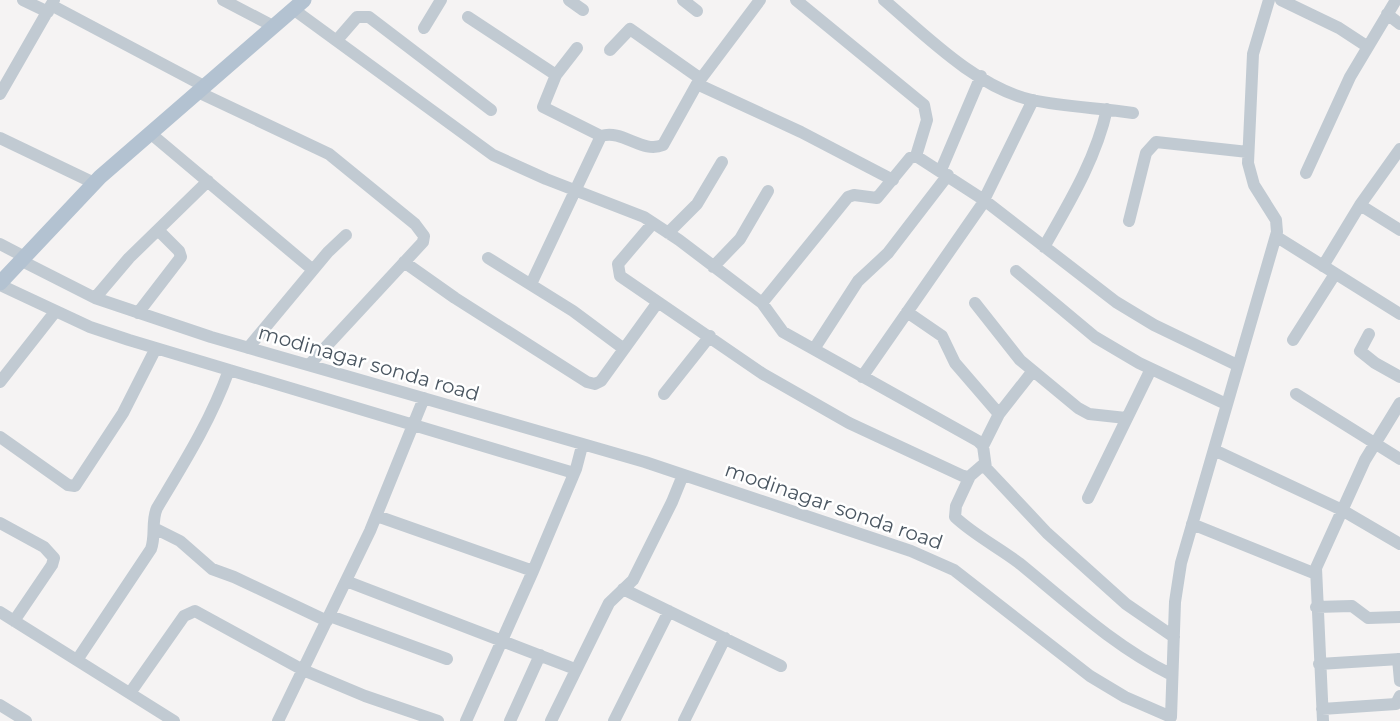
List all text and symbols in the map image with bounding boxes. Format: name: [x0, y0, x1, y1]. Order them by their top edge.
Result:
street label: modinagar sonda road: [256, 320, 482, 406]
street label: modinagar sonda road: [722, 457, 946, 555]

